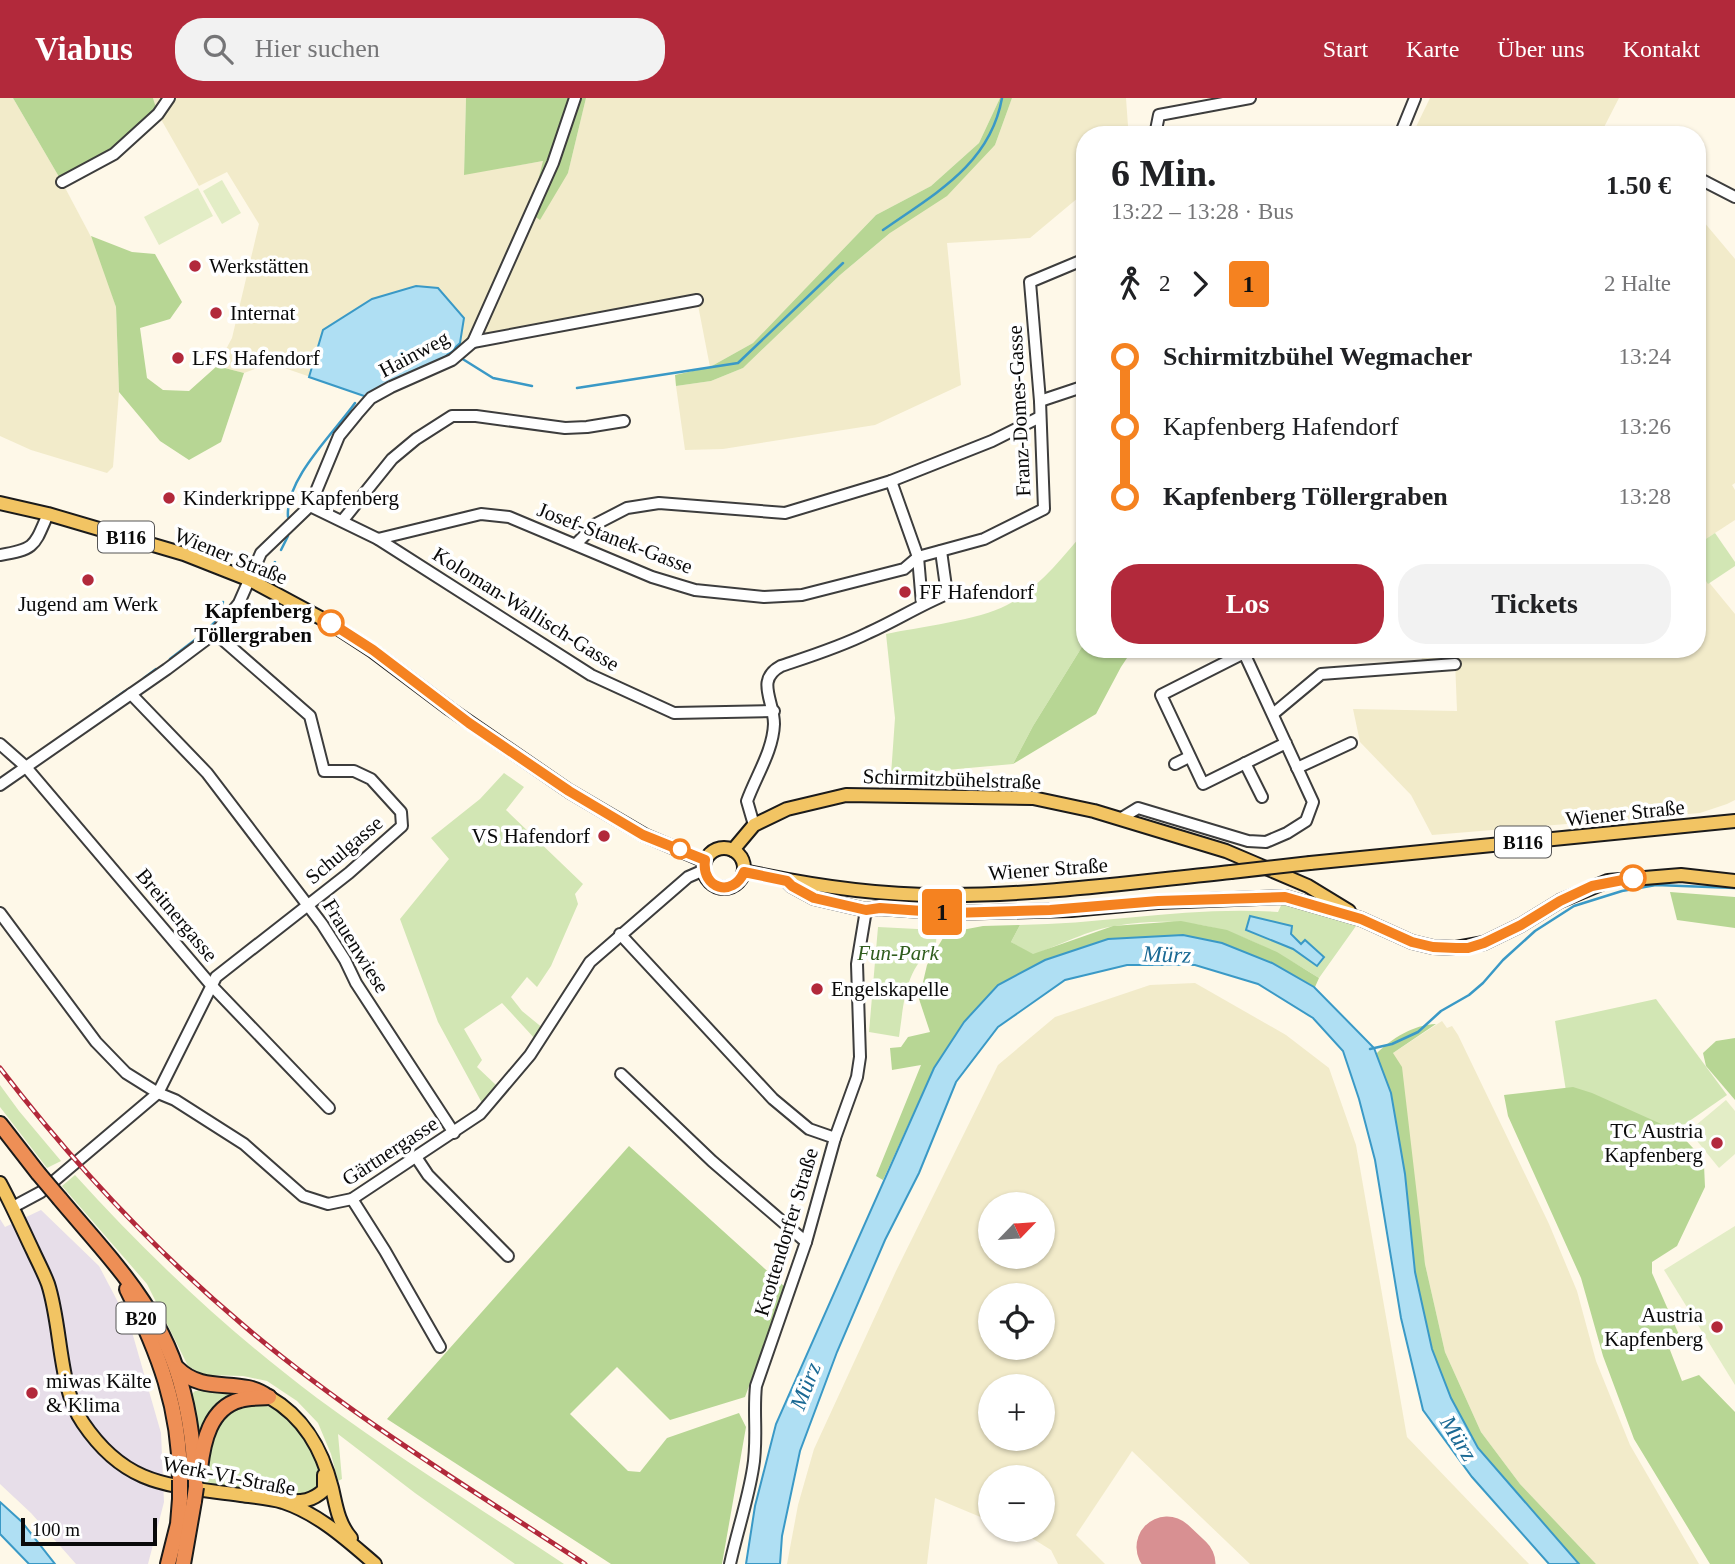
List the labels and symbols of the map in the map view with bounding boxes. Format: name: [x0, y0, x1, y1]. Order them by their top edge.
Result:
place label: Werkstätten: [209, 254, 309, 278]
marker: Werkstätten: [187, 258, 203, 274]
place label: Internat: [230, 301, 295, 325]
marker: Internat: [208, 305, 224, 321]
street label: Hainweg: [375, 325, 454, 382]
street label: Franz-Domes-Gasse: [1003, 325, 1035, 497]
place label: LFS Hafendorf: [192, 346, 320, 370]
marker: LFS Hafendorf: [170, 350, 186, 366]
place label: Kinderkrippe Kapfenberg: [183, 486, 399, 510]
marker: Kinderkrippe Kapfenberg: [161, 490, 177, 506]
street label: Josef-Stanek-Gasse: [534, 497, 696, 579]
road number: B116: [98, 522, 154, 552]
street label: Wiener Straße: [171, 522, 291, 590]
street label: Koloman-Wallisch-Gasse: [428, 542, 624, 676]
marker: Jugend am Werk: [80, 572, 96, 588]
place label: FF Hafendorf: [919, 580, 1034, 604]
marker: FF Hafendorf: [897, 584, 913, 600]
place label: Jugend am Werk: [18, 592, 159, 616]
place label: Kapfenberg Töllergraben: [194, 599, 312, 647]
marker: Kapfenberg Töllergraben: [318, 610, 344, 636]
street label: Schirmitzbühelstraße: [862, 764, 1042, 794]
street label: Wiener Straße: [1564, 795, 1686, 831]
street label: Schulgasse: [301, 811, 387, 889]
place label: VS Hafendorf: [472, 824, 590, 848]
road number: B116: [1495, 827, 1551, 858]
marker: VS Hafendorf: [596, 828, 612, 844]
unlabelled marker: [670, 839, 690, 859]
street label: Wiener Straße: [987, 853, 1109, 885]
street label: Breitnergasse: [131, 864, 223, 966]
unlabelled marker: [1620, 865, 1646, 891]
line badge: 1: [919, 889, 965, 935]
street label: Frauenwiese: [318, 895, 394, 997]
park label: Fun-Park: [856, 941, 939, 965]
water label: Mürz: [1141, 941, 1192, 968]
place label: Engelskapelle: [831, 977, 949, 1001]
marker: Engelskapelle: [809, 981, 825, 997]
street label: Gärtnergasse: [338, 1111, 442, 1191]
place label: TC Austria Kapfenberg: [1604, 1119, 1704, 1167]
marker: TC Austria Kapfenberg: [1709, 1135, 1725, 1151]
street label: Krottendorfer Straße: [749, 1145, 823, 1319]
north arrow: [978, 1192, 1055, 1269]
road number: B20: [116, 1302, 166, 1334]
place label: Austria Kapfenberg: [1604, 1303, 1704, 1351]
marker: Austria Kapfenberg: [1709, 1319, 1725, 1335]
water label: Mürz: [785, 1359, 826, 1414]
place label: miwas Kälte & Klima: [46, 1369, 152, 1417]
marker: miwas Kälte & Klima: [24, 1385, 40, 1401]
water label: Mürz: [1435, 1410, 1482, 1466]
street label: Werk-VI-Straße: [161, 1451, 297, 1501]
scale bar: [21, 1515, 158, 1547]

